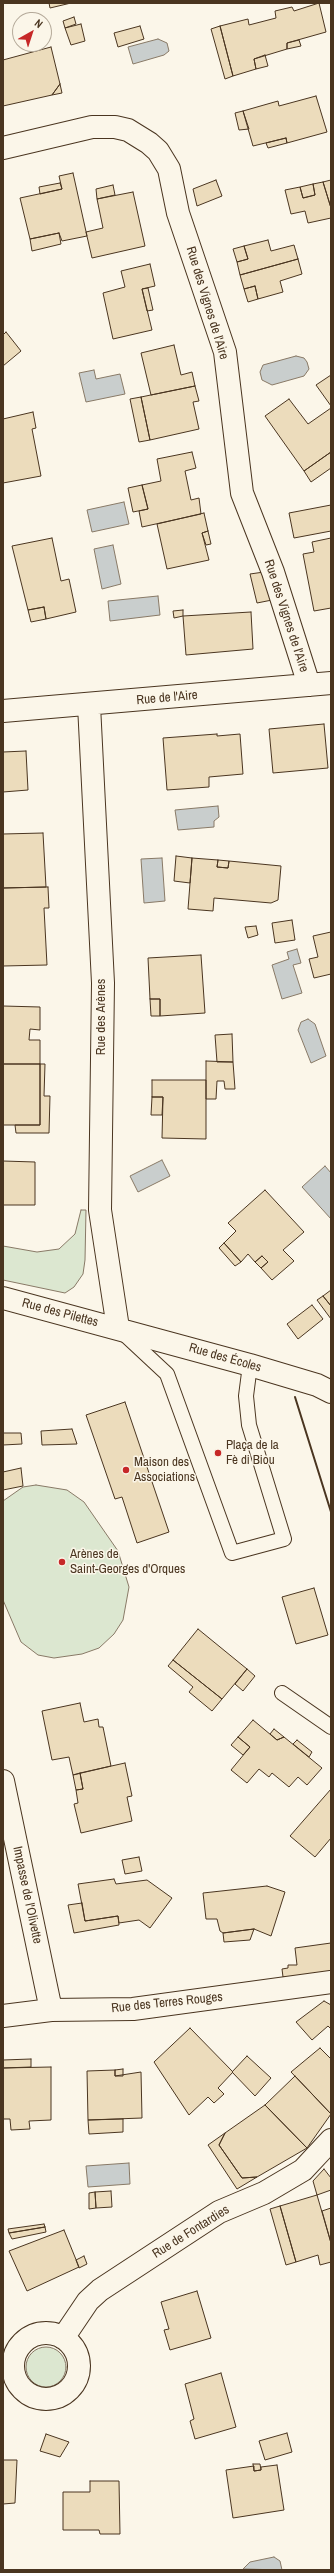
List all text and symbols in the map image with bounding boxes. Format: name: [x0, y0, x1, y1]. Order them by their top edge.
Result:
north arrow: [12, 12, 52, 52]
text: N: [32, 16, 46, 31]
street label: Rue des Vignes de l'Aire: [182, 245, 232, 361]
street label: Rue des Vignes de l'Aire: [260, 558, 312, 674]
street label: Rue de l'Aire: [136, 688, 198, 708]
street label: Rue des Arènes: [94, 979, 110, 1055]
street label: Rue des Pilettes: [20, 1295, 100, 1331]
street label: Rue des Écoles: [187, 1340, 263, 1376]
place label: Plaça de la Fè di Biou: [226, 1438, 279, 1469]
marker: Plaça de la Fè di Biou: [213, 1448, 223, 1458]
place label: Maison des Associations: [134, 1455, 195, 1486]
marker: Maison des Associations: [121, 1465, 131, 1475]
place label: Arènes de Saint-Georges d'Orques: [70, 1547, 185, 1578]
marker: Arènes de Saint-Georges d'Orques: [57, 1557, 67, 1567]
street label: Impasse de l'Olivette: [9, 1845, 45, 1945]
street label: Rue des Terres Rouges: [111, 1989, 223, 2017]
street label: Rue de Fontardies: [150, 2202, 232, 2262]

